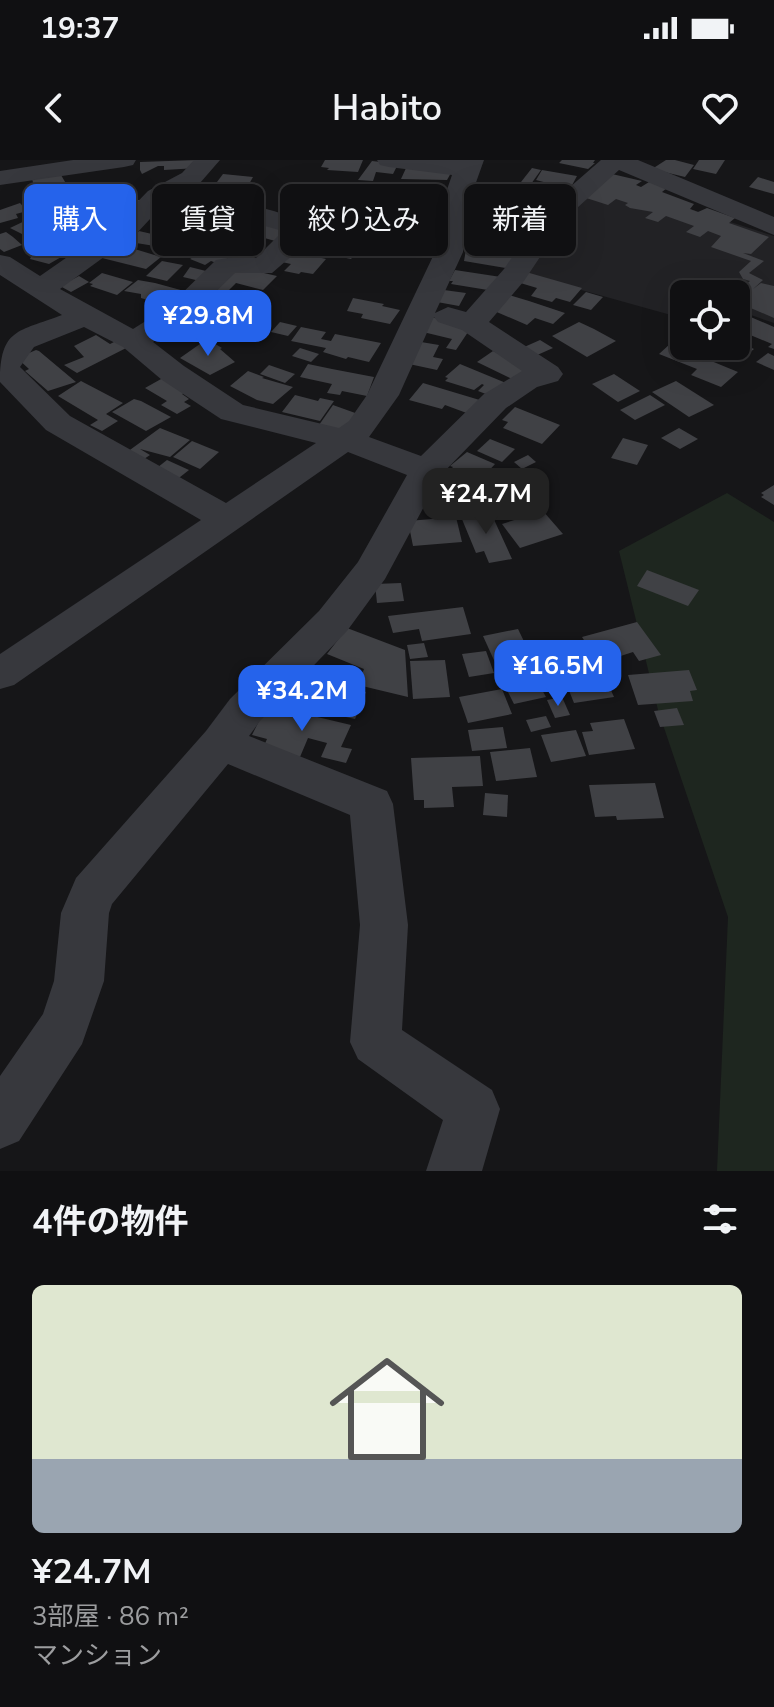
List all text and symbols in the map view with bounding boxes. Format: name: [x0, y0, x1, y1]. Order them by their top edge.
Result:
text: 19:37: [40, 8, 119, 49]
text: Habito: [332, 84, 442, 133]
icon: back: [32, 86, 76, 130]
icon: heart: [698, 86, 742, 130]
chip: 購入: [24, 184, 136, 256]
chip: 賃貸: [152, 184, 264, 256]
chip: 絞り込み: [280, 184, 448, 256]
chip: 新着: [464, 184, 576, 256]
map controls: [670, 280, 750, 360]
button: locate: [670, 280, 750, 360]
pin: ¥29.8M: [143, 290, 273, 358]
text: ¥29.8M: [162, 298, 254, 333]
pin: ¥24.7M: [421, 468, 551, 536]
text: ¥24.7M: [440, 476, 532, 511]
pin: ¥16.5M: [493, 640, 623, 708]
text: ¥16.5M: [512, 648, 604, 683]
pin: ¥34.2M: [237, 665, 367, 733]
text: ¥34.2M: [256, 673, 348, 708]
icon: filters: [698, 1197, 742, 1241]
text: 4件の物件: [32, 1199, 188, 1245]
icon: home: [315, 1337, 459, 1481]
text: ¥24.7M: [32, 1549, 152, 1595]
text: 3部屋 · 86 m²: [32, 1599, 189, 1634]
text: マンション: [32, 1638, 162, 1673]

